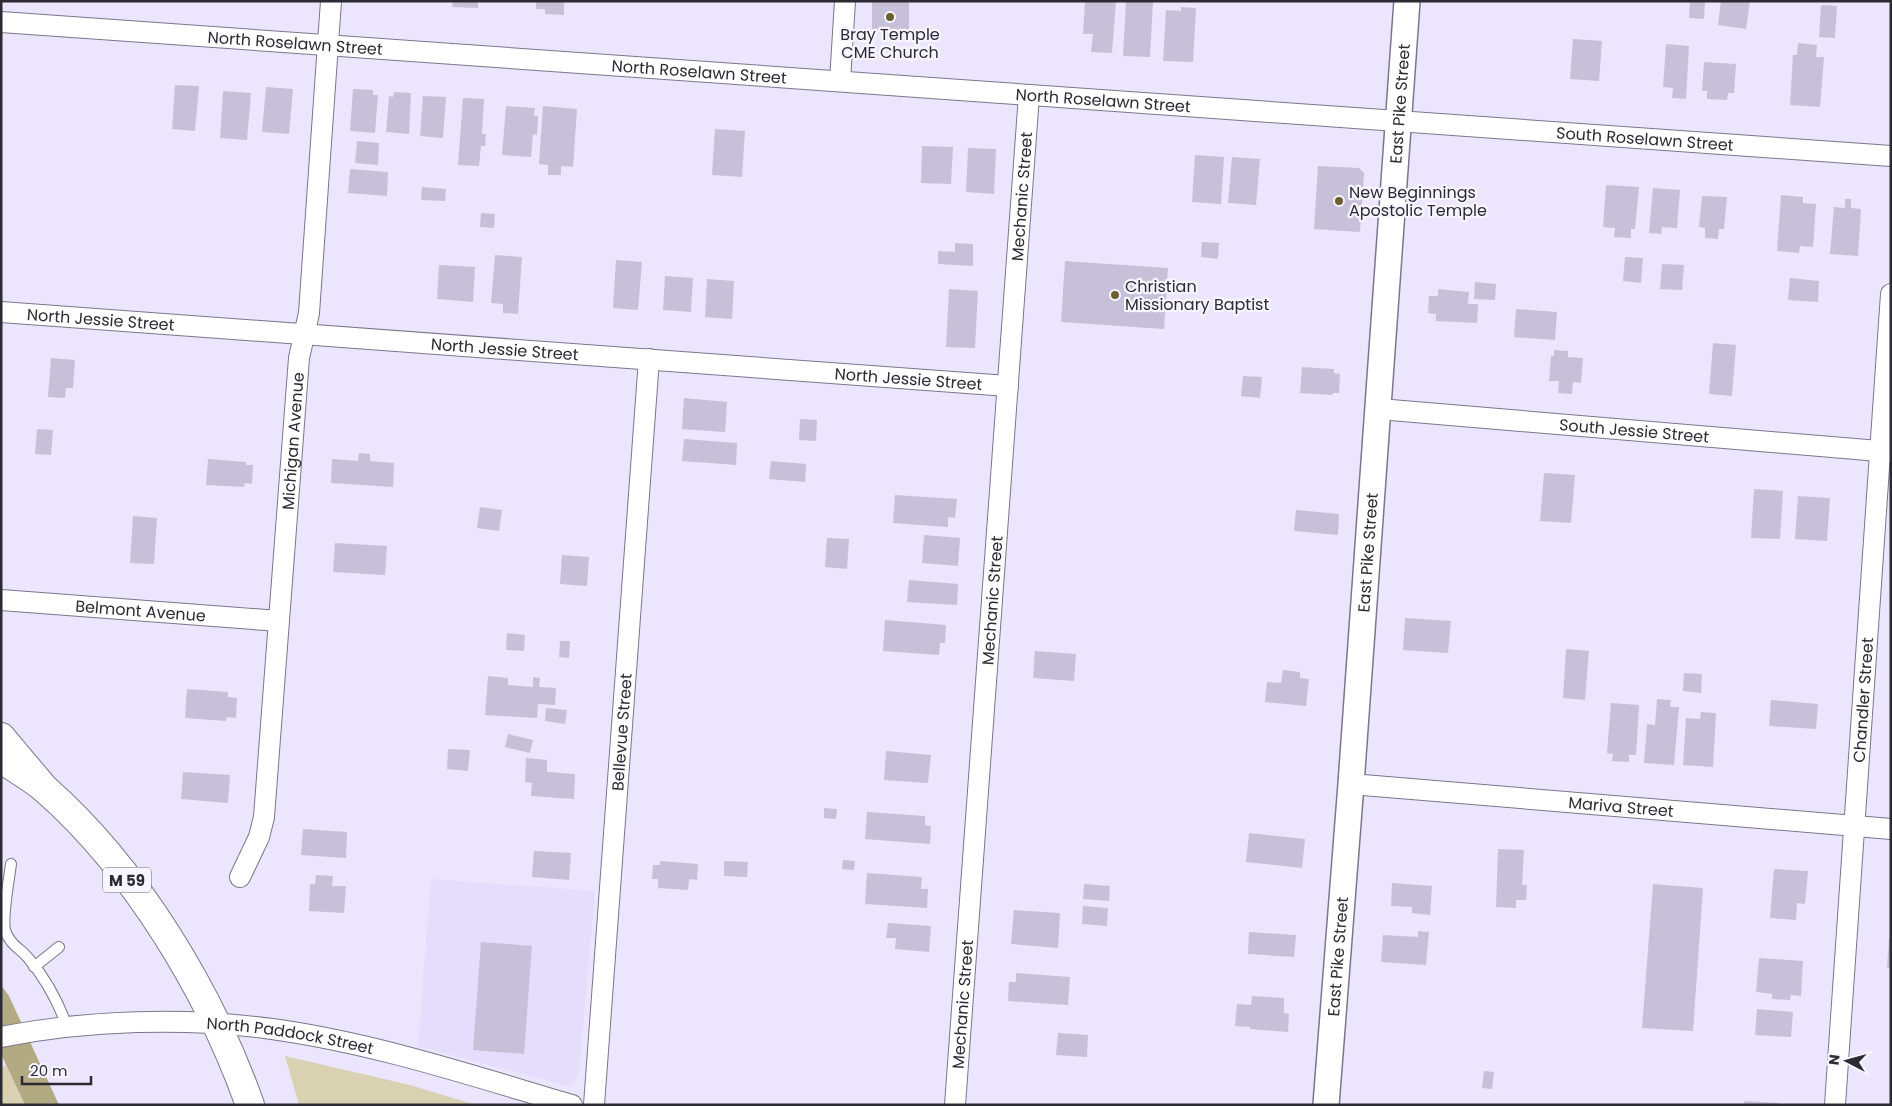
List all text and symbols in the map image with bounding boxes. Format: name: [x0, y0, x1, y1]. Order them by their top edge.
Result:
marker: Bray Temple CME Church: [884, 11, 896, 23]
place label: Bray Temple CME Church: [840, 23, 940, 64]
street label: North Roselawn Street: [207, 25, 384, 61]
street label: East Pike Street: [1384, 43, 1415, 164]
street label: North Roselawn Street: [611, 54, 788, 89]
street label: North Roselawn Street: [1015, 82, 1192, 118]
street label: South Roselawn Street: [1555, 121, 1735, 156]
street label: Mechanic Street: [1005, 131, 1038, 262]
place label: New Beginnings Apostolic Temple: [1349, 181, 1487, 222]
marker: New Beginnings Apostolic Temple: [1333, 195, 1345, 207]
place label: Christian Missionary Baptist: [1125, 275, 1269, 316]
marker: Christian Missionary Baptist: [1109, 289, 1121, 301]
street label: North Jessie Street: [26, 302, 176, 336]
street label: North Jessie Street: [430, 332, 579, 366]
street label: North Jessie Street: [834, 362, 983, 396]
street label: Michigan Avenue: [276, 371, 309, 511]
street label: South Jessie Street: [1558, 413, 1710, 448]
street label: East Pike Street: [1352, 492, 1383, 613]
street label: Mechanic Street: [976, 535, 1008, 666]
street label: Belmont Avenue: [74, 594, 207, 627]
street label: Chandler Street: [1847, 636, 1879, 763]
street label: Bellevue Street: [606, 672, 637, 792]
street label: Mariva Street: [1568, 791, 1675, 822]
road number: M 59: [103, 868, 151, 892]
street label: East Pike Street: [1321, 896, 1354, 1017]
street label: Mechanic Street: [946, 939, 979, 1070]
street label: North Paddock Street: [206, 1011, 376, 1060]
north arrow: [1822, 1036, 1872, 1086]
text: N: [1824, 1053, 1845, 1066]
scale bar: [22, 1054, 91, 1086]
text: 20 m: [30, 1060, 68, 1081]

